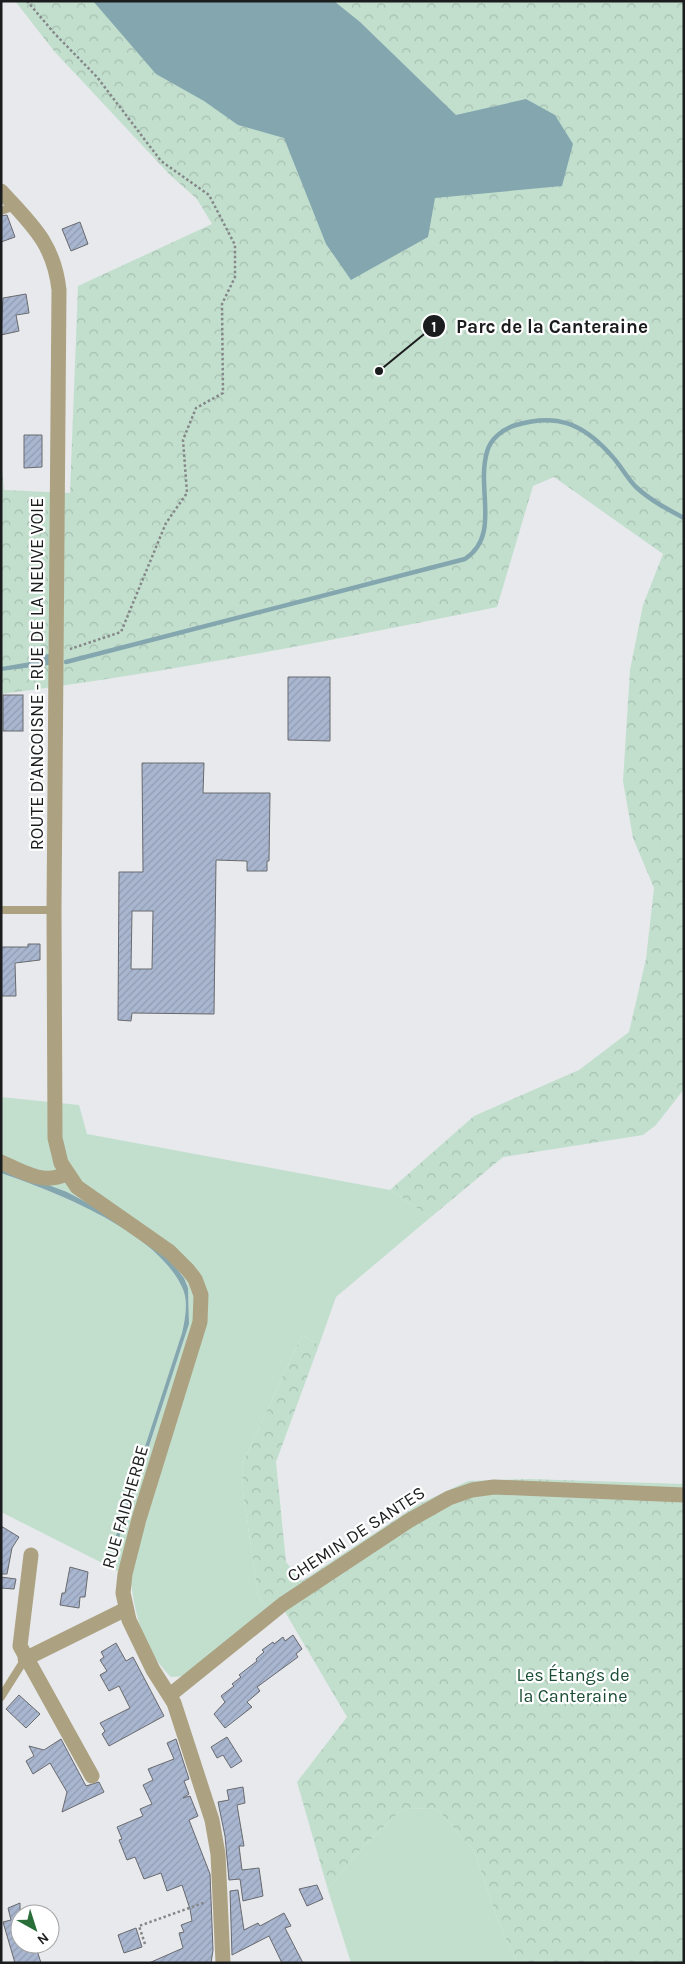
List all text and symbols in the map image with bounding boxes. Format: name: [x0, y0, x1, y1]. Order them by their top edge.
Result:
callout: Parc de la Canteraine: [421, 309, 658, 343]
text: Parc de la Canteraine: [456, 316, 648, 338]
text: 1: [431, 318, 437, 336]
street label: ROUTE D'ANCOISNE - RUE DE LA NEUVE VOIE: [26, 498, 48, 850]
street label: RUE FAIDHERBE: [97, 1443, 153, 1571]
street label: CHEMIN DE SANTES: [283, 1481, 429, 1587]
park label: Les Étangs de la Canteraine: [517, 1663, 629, 1707]
north arrow: [10, 1904, 60, 1954]
text: N: [34, 1929, 52, 1948]

